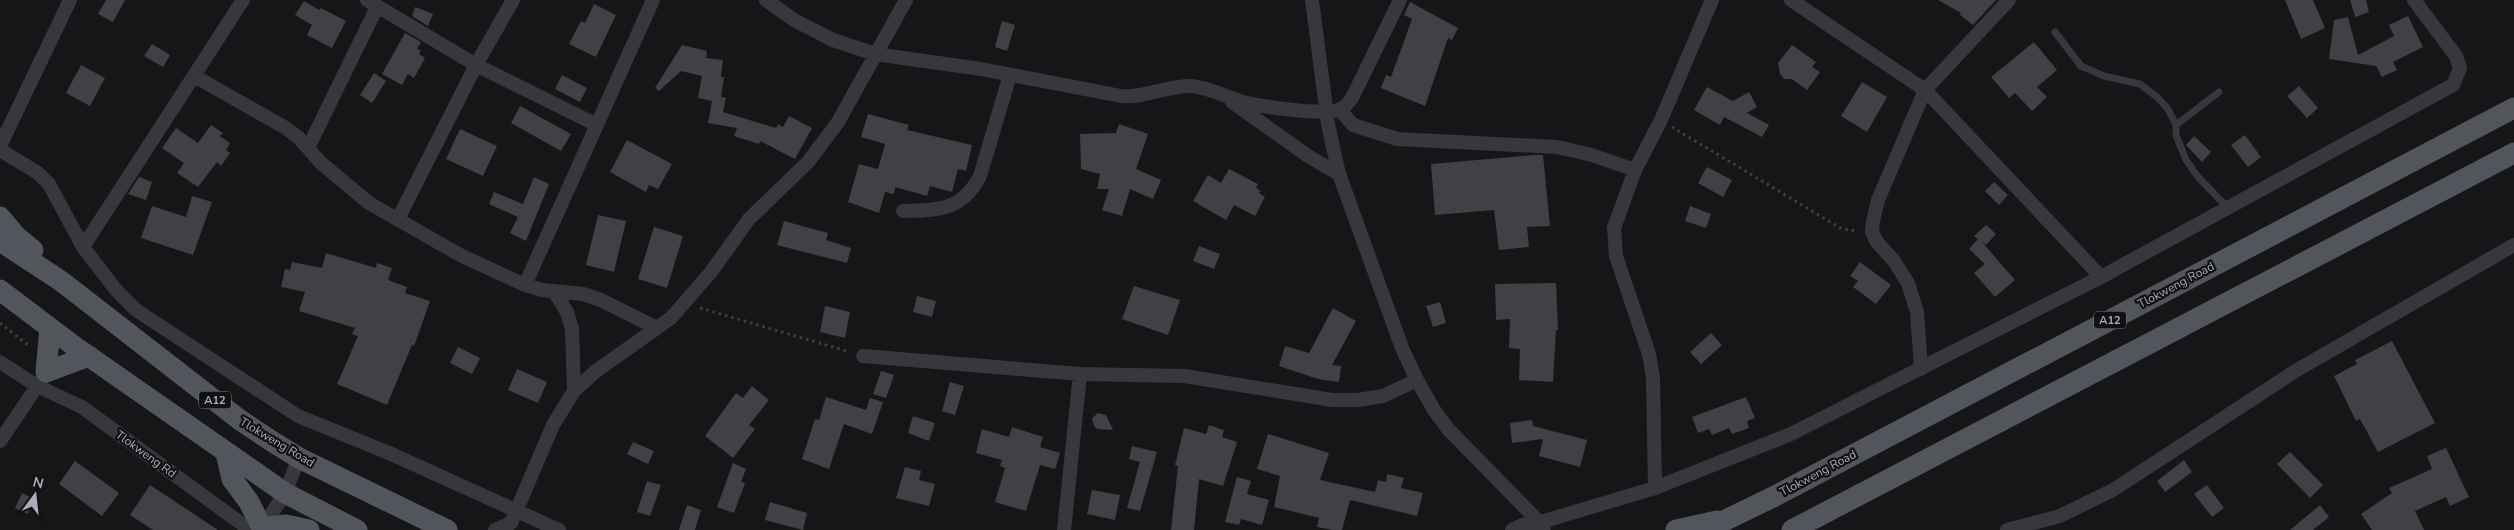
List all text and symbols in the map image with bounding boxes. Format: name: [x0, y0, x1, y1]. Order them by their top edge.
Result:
street label: Tlokweng Road: [2135, 258, 2217, 312]
road number: A12: [2094, 312, 2126, 328]
road number: A12: [199, 392, 231, 408]
street label: Tlokweng Road: [237, 413, 317, 471]
street label: Tlokweng Rd: [112, 427, 180, 481]
street label: Tlokweng Road: [1777, 446, 1859, 500]
north arrow: [10, 470, 60, 520]
text: N: [31, 472, 46, 493]

